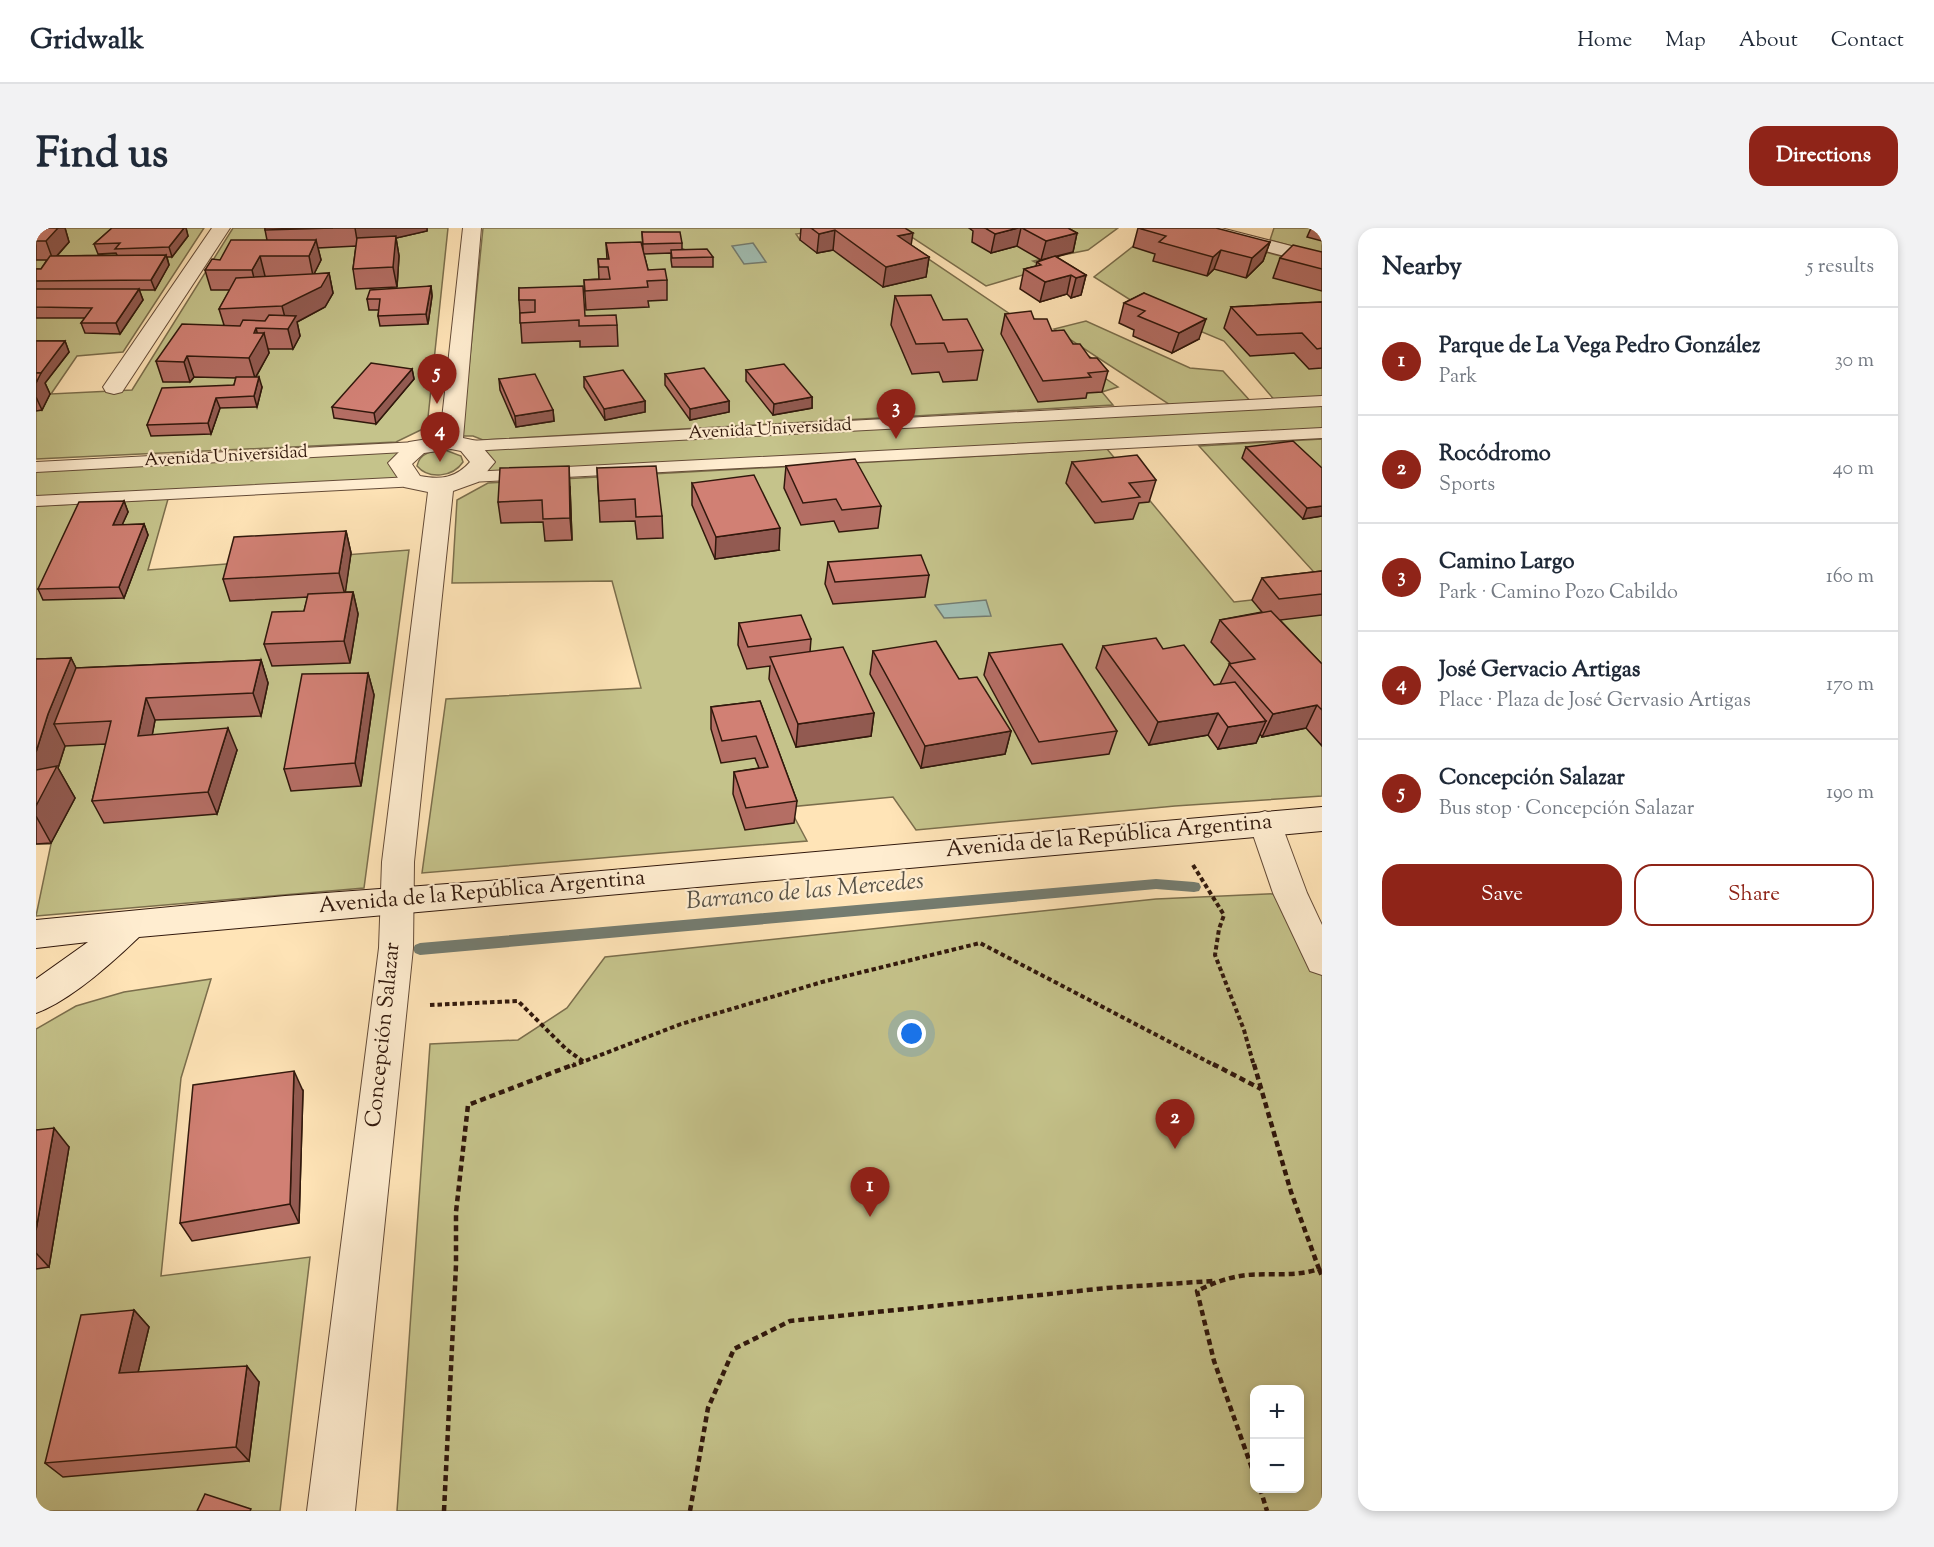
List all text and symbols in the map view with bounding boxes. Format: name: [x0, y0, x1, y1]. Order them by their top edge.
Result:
text: Gridwalk: [30, 21, 144, 61]
text: Home: [1577, 26, 1632, 56]
text: Map: [1665, 26, 1706, 56]
text: About: [1739, 26, 1798, 56]
text: Contact: [1831, 26, 1904, 56]
text: Find us: [36, 126, 168, 186]
button: Directions: [1749, 126, 1898, 186]
text: Nearby: [1382, 249, 1462, 286]
text: 5 results: [1807, 253, 1874, 282]
text: Parque de La Vega Pedro González: [1439, 331, 1760, 363]
text: 1: [1398, 347, 1405, 376]
text: 30 m: [1835, 347, 1874, 376]
pin: 5: [418, 354, 456, 404]
text: Park: [1439, 363, 1477, 392]
pin: 3: [876, 390, 916, 439]
pin: 4: [420, 412, 460, 462]
street label: Avenida Universidad: [688, 413, 852, 447]
text: Rocódromo: [1439, 439, 1551, 471]
street label: Avenida Universidad: [144, 440, 308, 474]
text: 2: [1397, 455, 1406, 484]
text: 40 m: [1833, 455, 1874, 484]
text: Sports: [1439, 471, 1495, 500]
text: Camino Largo: [1439, 547, 1575, 579]
text: 3: [1397, 563, 1406, 592]
text: 160 m: [1826, 563, 1874, 592]
text: Park · Camino Pozo Cabildo: [1439, 579, 1678, 608]
text: José Gervacio Artigas: [1439, 655, 1641, 687]
text: 4: [1396, 671, 1407, 700]
text: 170 m: [1826, 671, 1874, 700]
text: Place · Plaza de José Gervasio Artigas: [1439, 687, 1751, 716]
text: Concepción Salazar: [1439, 763, 1625, 795]
text: 5: [1398, 779, 1405, 808]
text: 190 m: [1826, 779, 1874, 808]
text: Bus stop · Concepción Salazar: [1439, 795, 1694, 824]
street label: Avenida de la República Argentina: [945, 807, 1273, 867]
street label: Avenida de la República Argentina: [318, 863, 646, 923]
button: Save: [1382, 864, 1622, 926]
button: Share: [1634, 864, 1874, 926]
water label: Barranco de las Mercedes: [685, 865, 925, 919]
street label: Concepción Salazar: [358, 941, 410, 1129]
your location: [897, 1019, 926, 1048]
pin: 2: [1156, 1100, 1194, 1149]
pin: 1: [850, 1168, 890, 1217]
map controls: [1250, 1385, 1304, 1493]
button: +: [1250, 1385, 1304, 1439]
button: −: [1250, 1439, 1304, 1493]

